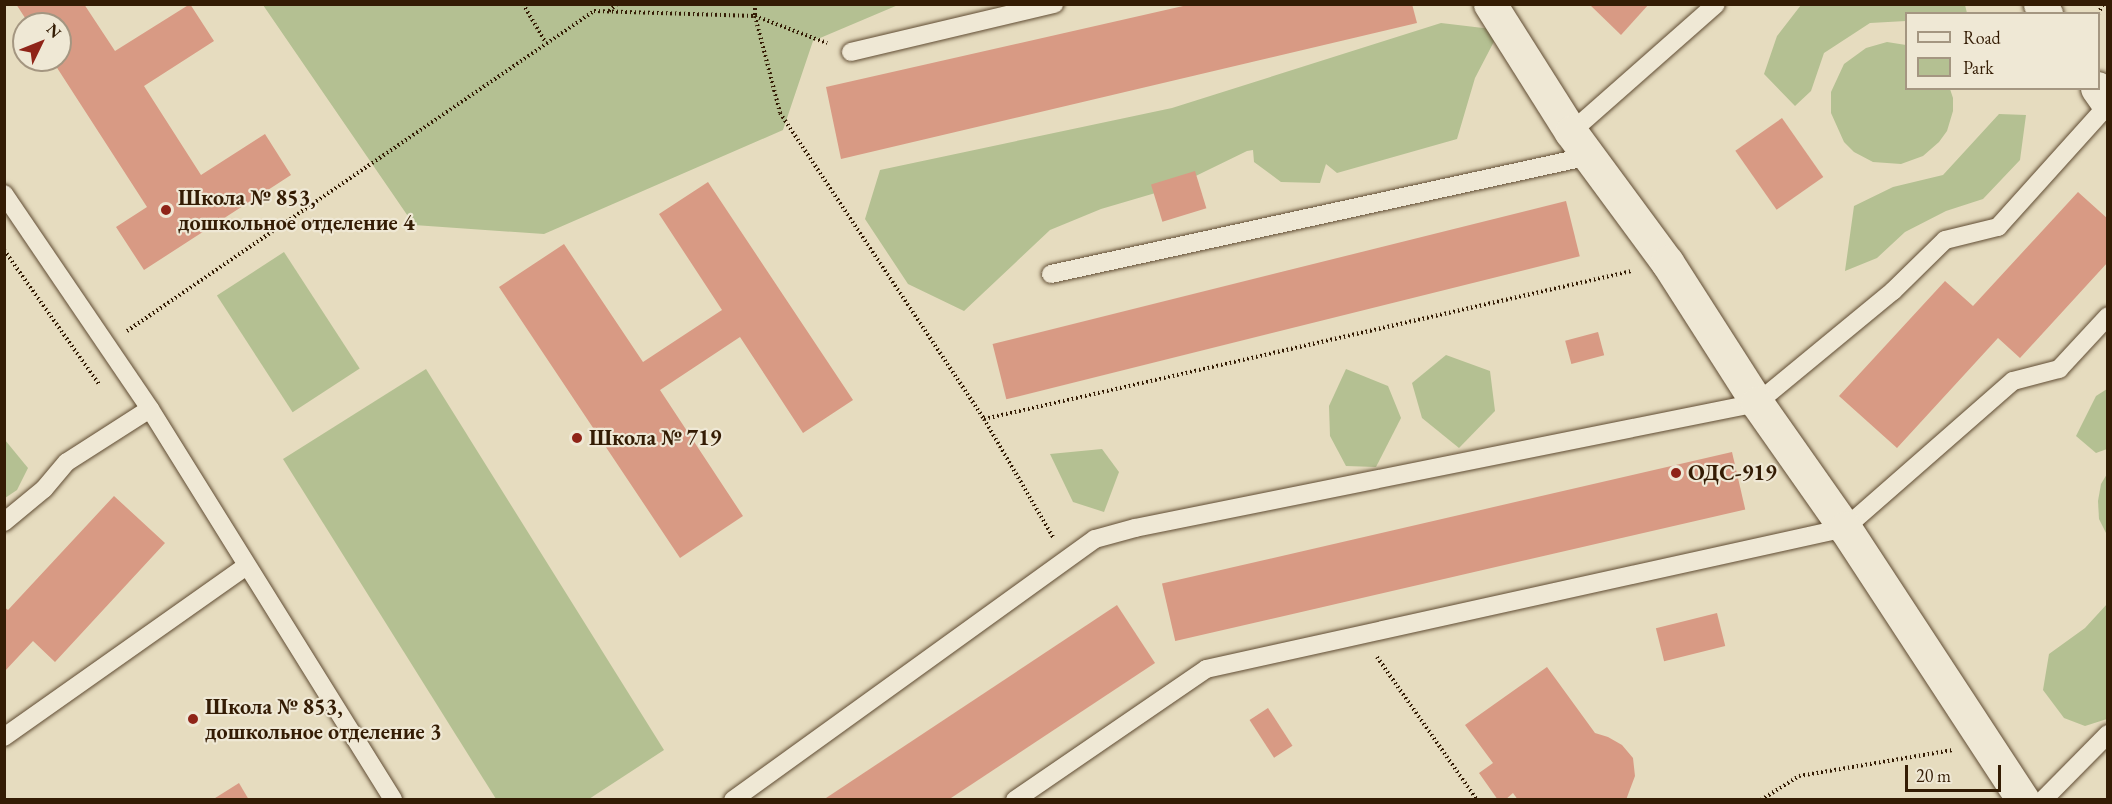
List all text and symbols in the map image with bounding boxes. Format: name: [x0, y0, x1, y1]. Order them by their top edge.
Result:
north arrow: [12, 12, 72, 72]
legend: [1905, 12, 2100, 90]
text: N: [42, 19, 66, 43]
text: Road: [1963, 26, 2001, 49]
text: Park: [1963, 56, 1994, 79]
place label: Школа № 853, дошкольное отделение 4: [178, 184, 415, 236]
marker: Школа № 853, дошкольное отделение 4: [159, 203, 173, 217]
place label: Школа № 719: [589, 425, 721, 451]
marker: Школа № 719: [570, 431, 584, 445]
place label: ОДС-919: [1688, 460, 1777, 486]
marker: ОДС-919: [1669, 466, 1683, 480]
place label: Школа № 853, дошкольное отделение 3: [205, 693, 442, 744]
marker: Школа № 853, дошкольное отделение 3: [186, 712, 200, 726]
scale bar: [1908, 753, 2004, 791]
text: 20 m: [1916, 764, 1951, 787]

